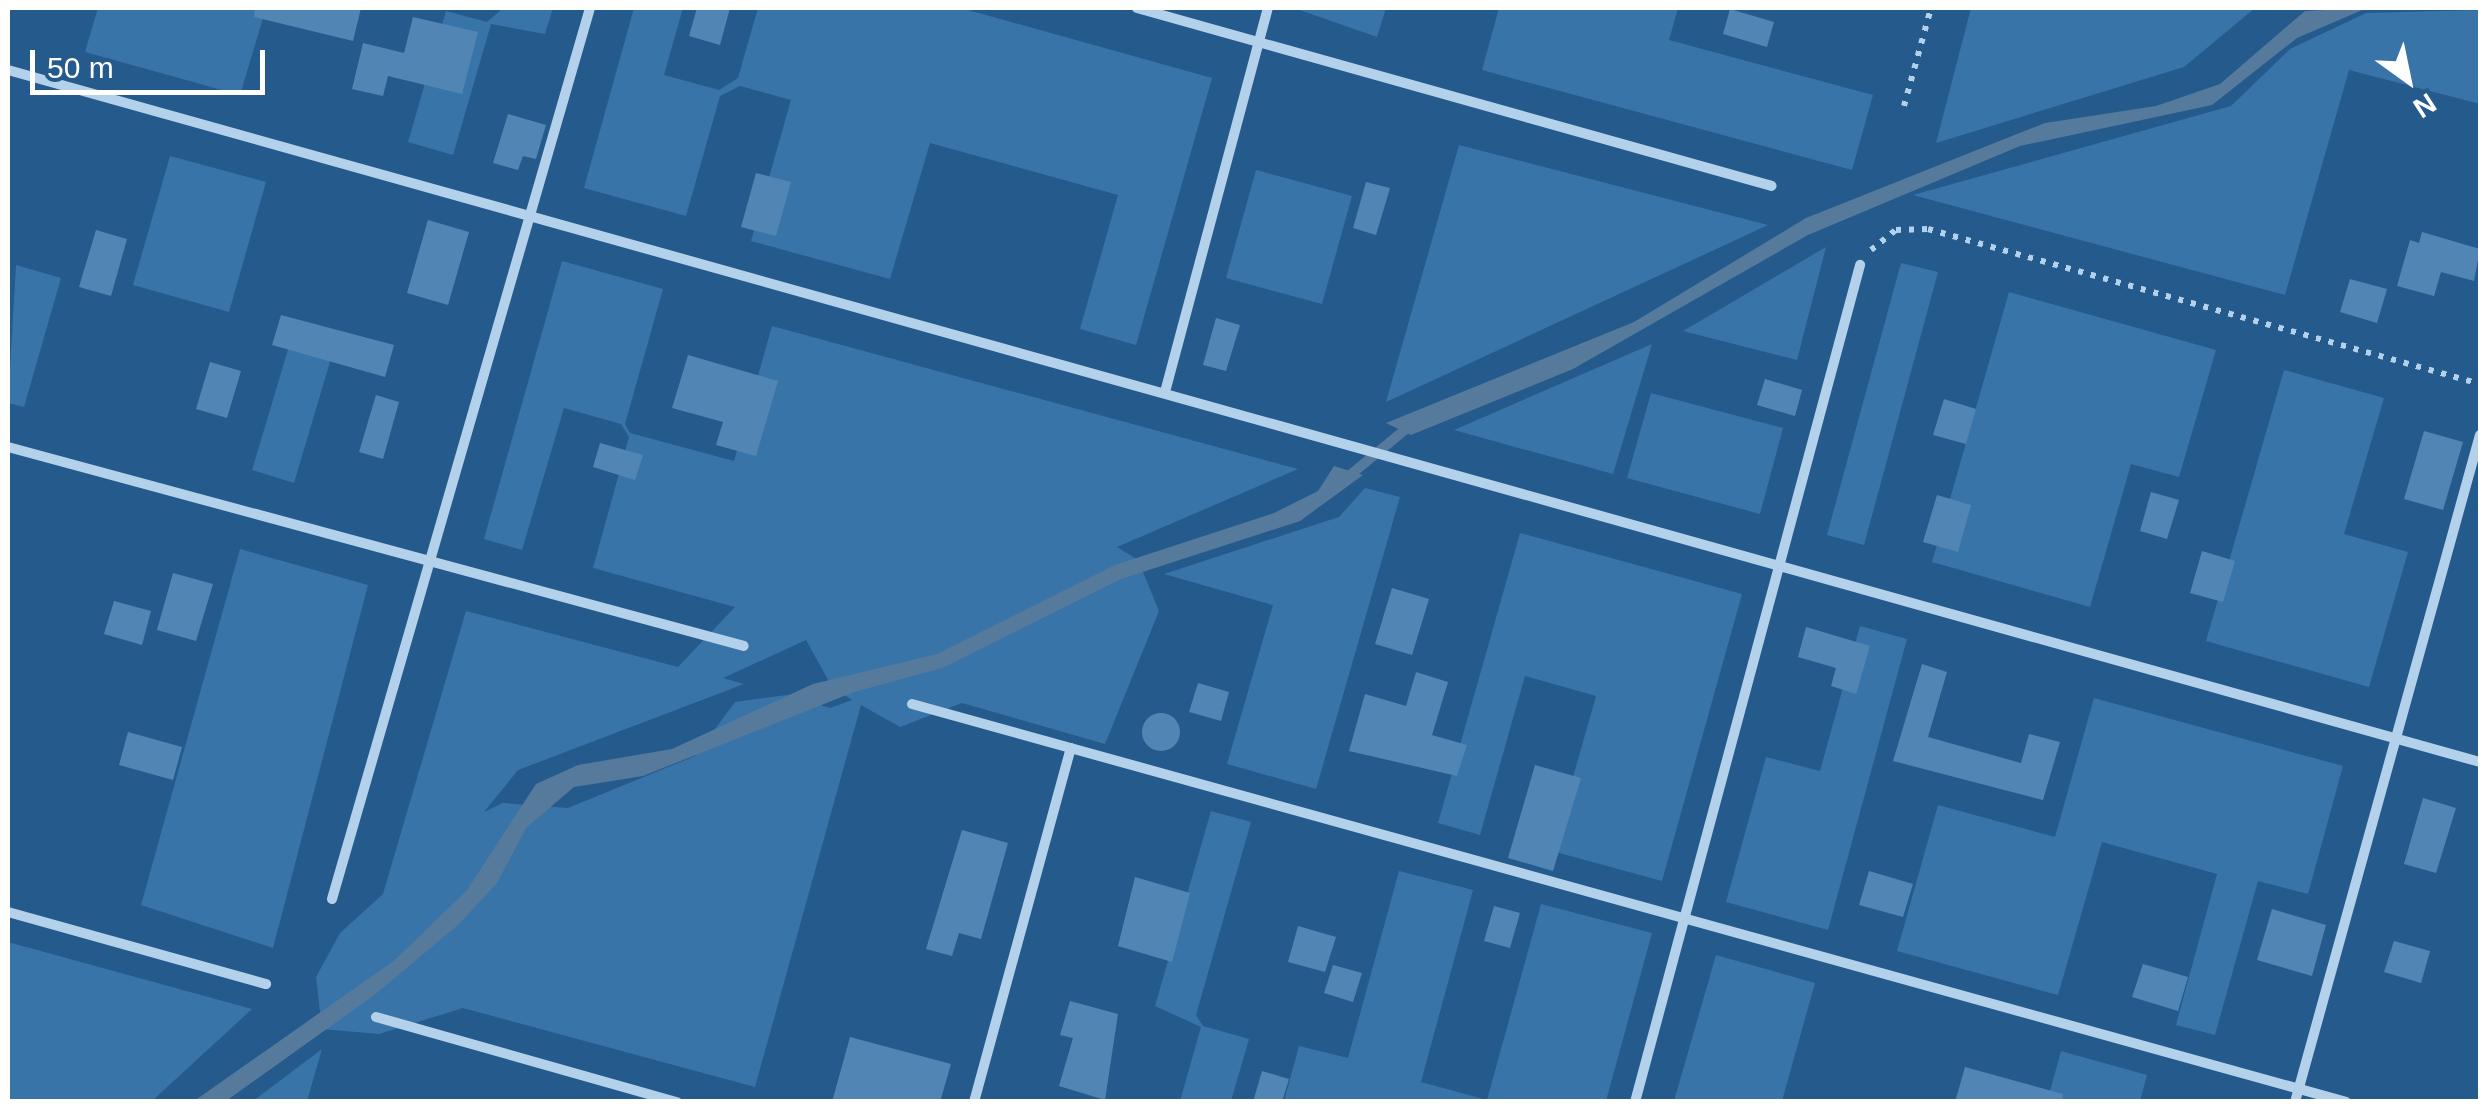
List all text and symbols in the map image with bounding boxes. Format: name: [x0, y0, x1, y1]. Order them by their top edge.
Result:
scale bar: [35, 30, 270, 92]
north arrow: [2358, 30, 2458, 130]
text: 50 m: [47, 51, 114, 84]
text: N: [2408, 87, 2442, 124]

